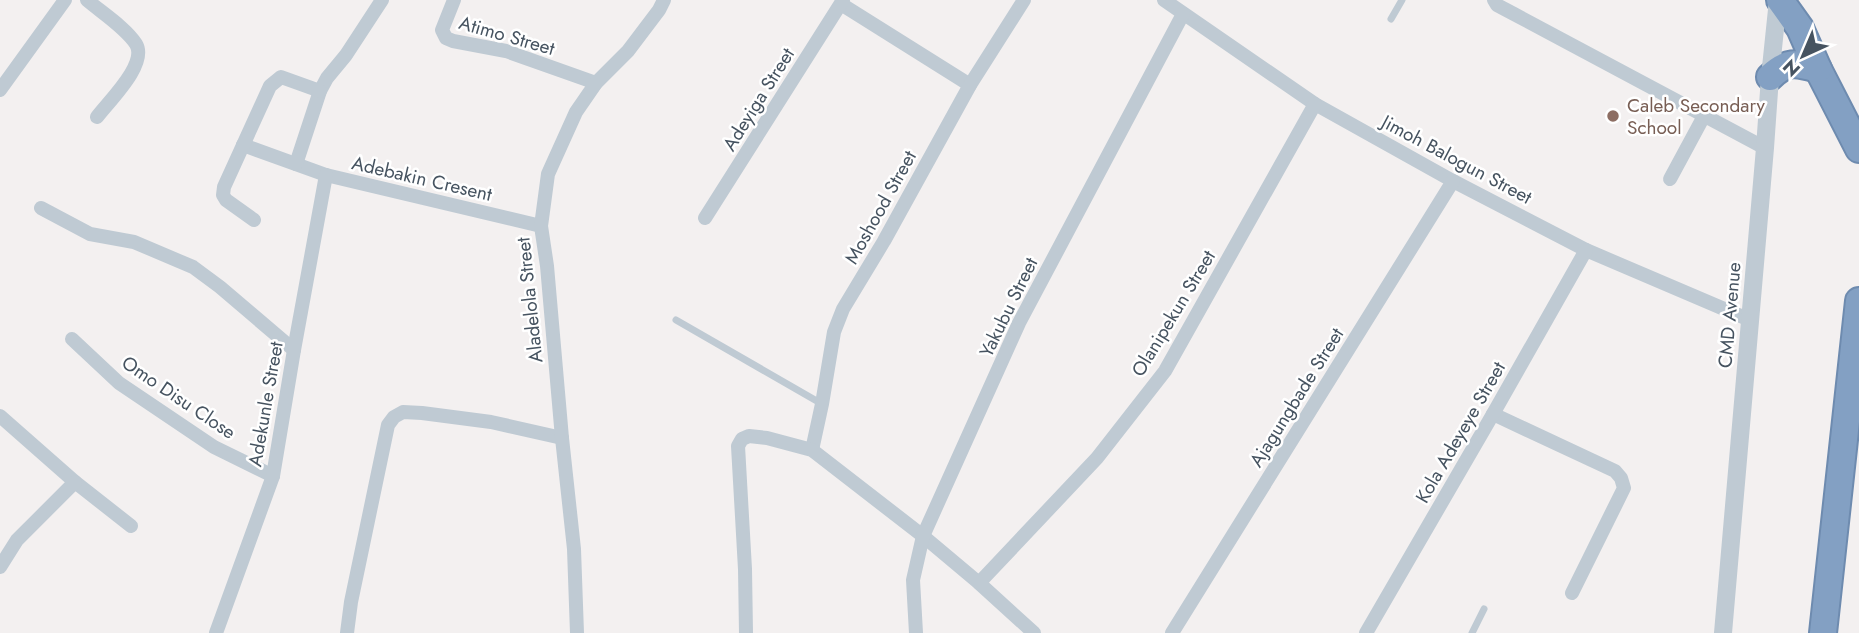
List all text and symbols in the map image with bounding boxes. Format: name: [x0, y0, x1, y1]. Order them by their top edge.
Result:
street label: Atimo Street: [456, 9, 558, 62]
north arrow: [1768, 21, 1838, 91]
street label: Adeyiga Street: [716, 42, 801, 156]
text: N: [1777, 53, 1806, 83]
place label: Caleb Secondary School: [1627, 92, 1766, 141]
street label: Jimoh Balogun Street: [1374, 107, 1537, 211]
marker: Caleb Secondary School: [1605, 108, 1621, 124]
street label: Moshood Street: [838, 145, 923, 269]
street label: Adebakin Cresent: [349, 149, 495, 208]
street label: Aladelola Street: [509, 235, 550, 364]
street label: Olanipekun Street: [1125, 245, 1222, 382]
street label: Yakubu Street: [973, 252, 1044, 362]
street label: CMD Avenue: [1711, 261, 1748, 369]
street label: Ajagungbade Street: [1243, 322, 1350, 472]
street label: Adekunle Street: [241, 339, 290, 469]
street label: Omo Disu Close: [116, 349, 241, 446]
street label: Kola Adeyeye Street: [1409, 356, 1512, 508]

